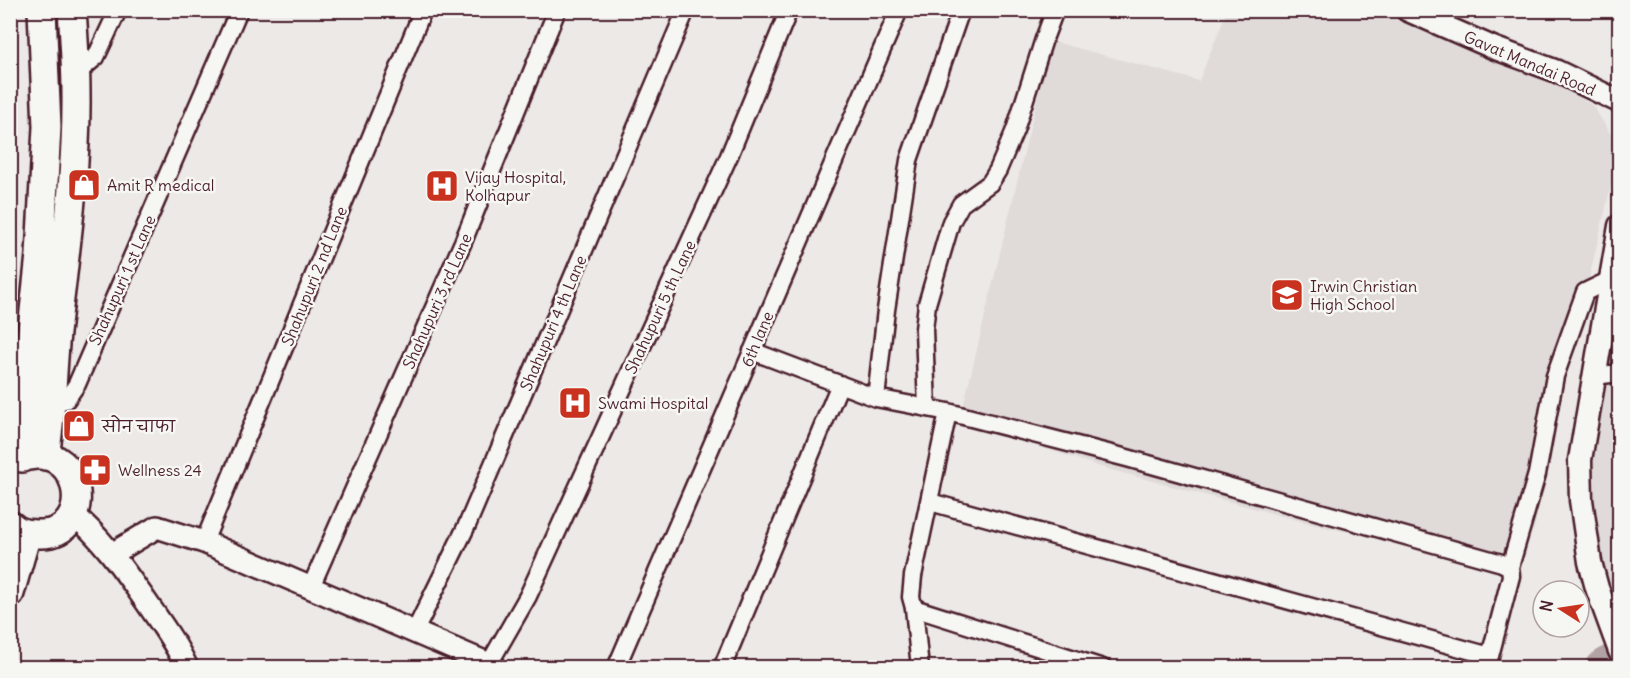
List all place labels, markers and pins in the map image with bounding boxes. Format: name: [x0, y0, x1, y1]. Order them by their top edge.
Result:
shop icon: Amit R medical: [66, 167, 102, 203]
place label: Vijay Hospital, Kolhapur: [465, 167, 566, 205]
hospital icon: Vijay Hospital, Kolhapur: [424, 168, 460, 204]
place label: Amit R medical: [107, 175, 214, 195]
place label: Irwin Christian High School: [1310, 276, 1417, 314]
school or university icon: Irwin Christian High School: [1269, 277, 1305, 313]
hospital icon: Swami Hospital: [557, 385, 593, 421]
place label: Swami Hospital: [598, 393, 708, 413]
shop icon: सोन चाफा: [61, 408, 97, 444]
place label: सोन चाफा: [101, 415, 177, 436]
pharmacy icon: Wellness 24: [77, 452, 113, 488]
place label: Wellness 24: [118, 460, 202, 480]

